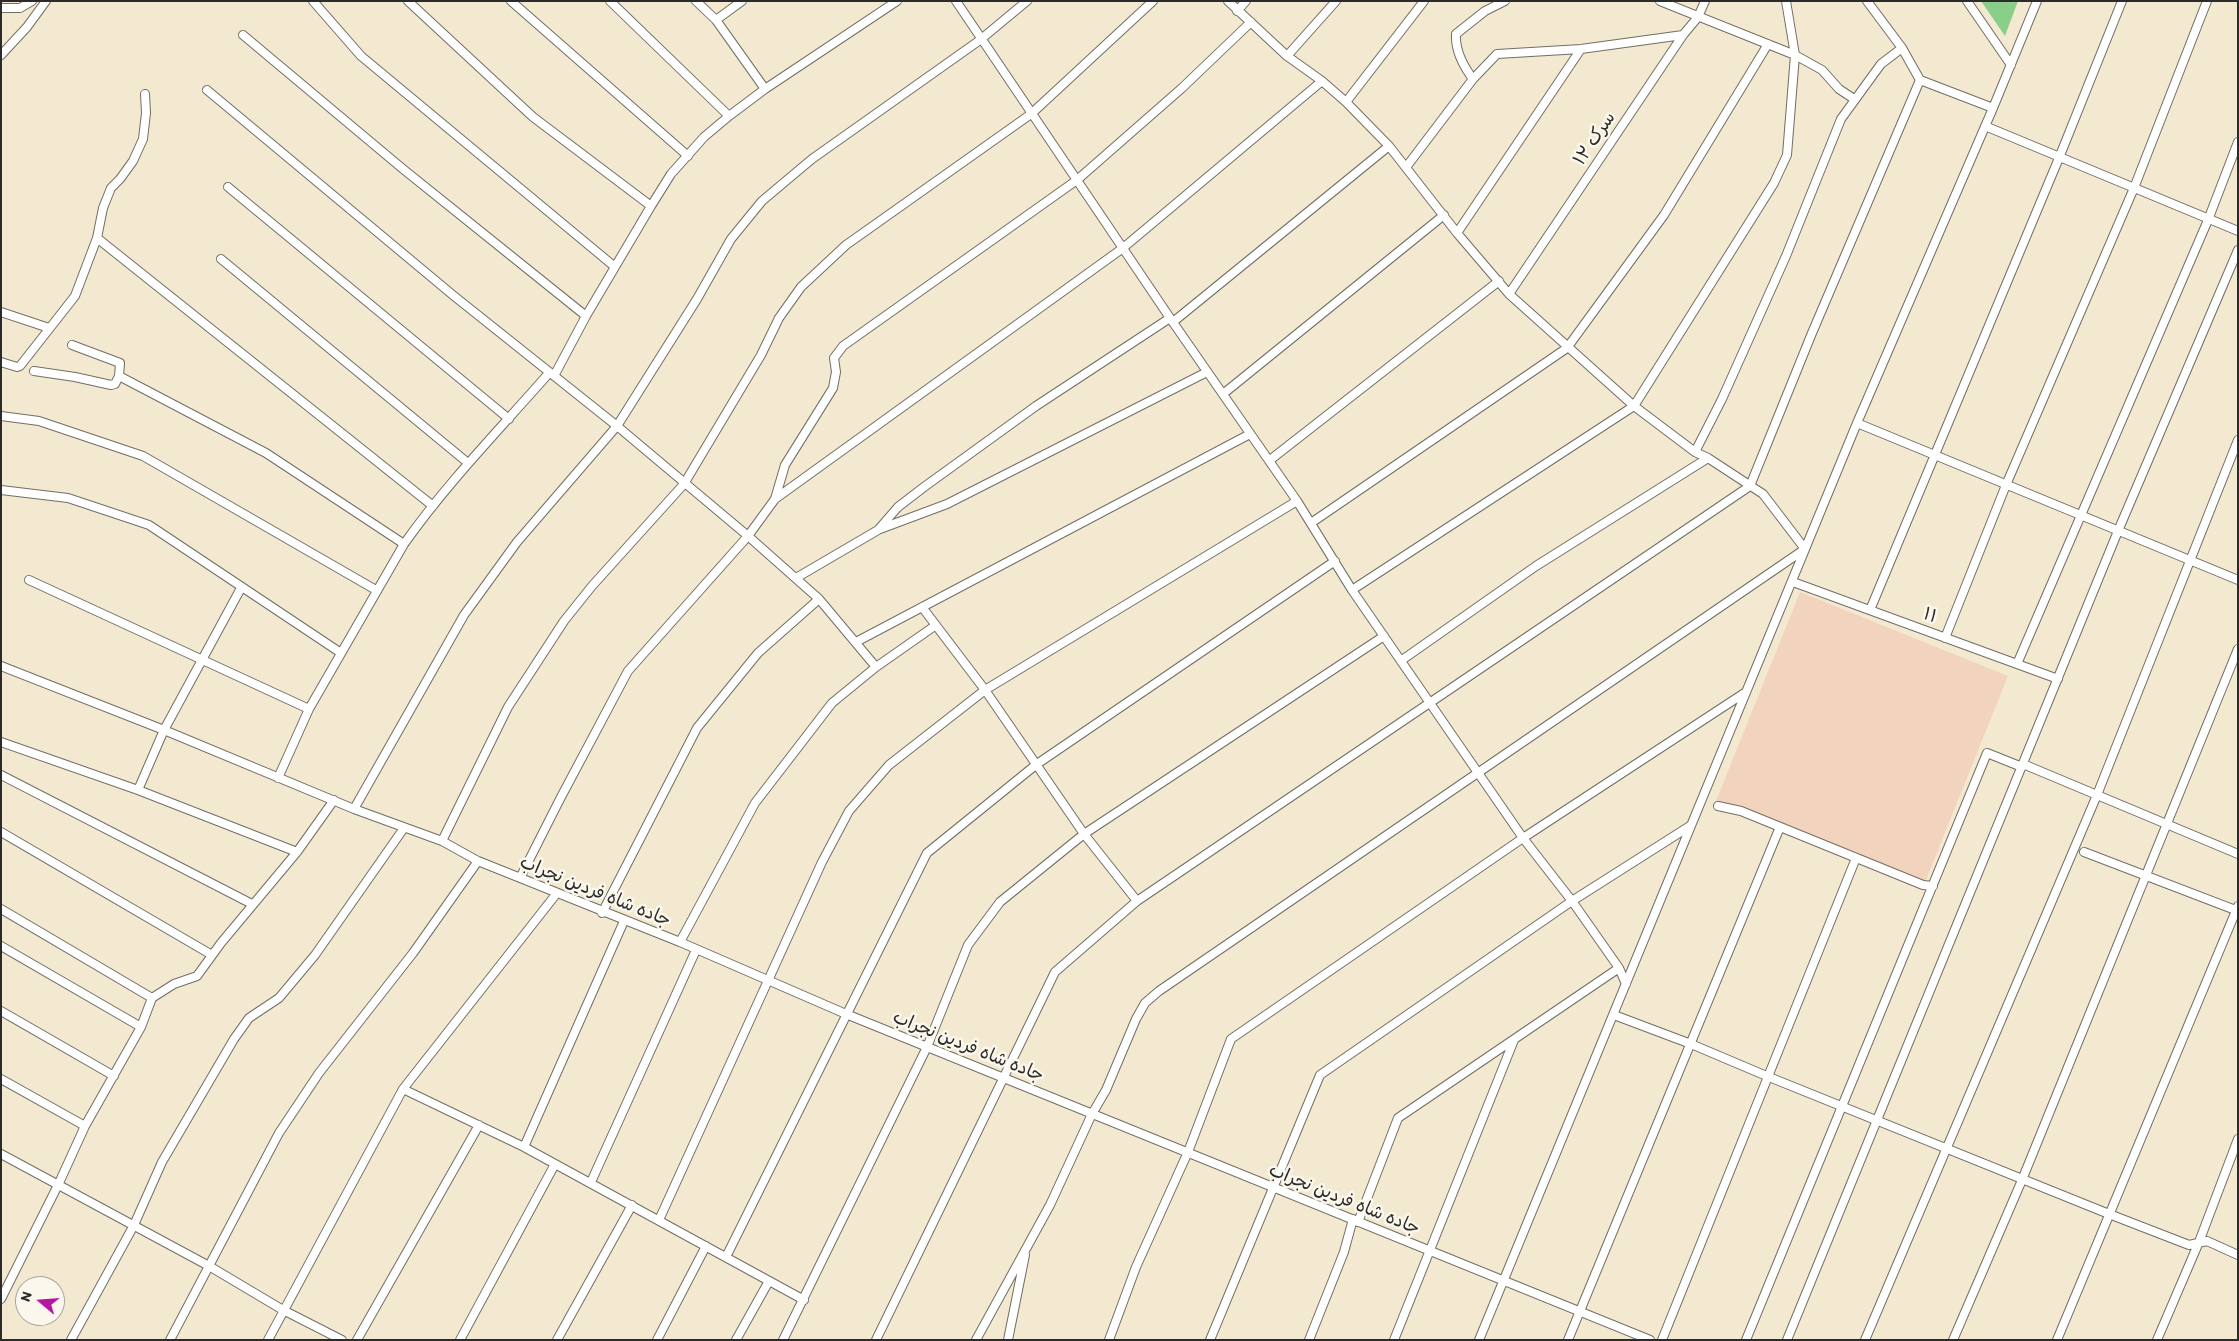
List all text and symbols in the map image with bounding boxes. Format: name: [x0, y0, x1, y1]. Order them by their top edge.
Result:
street label: سرک ۱۲: [1569, 108, 1621, 170]
street label: ۱۱: [1920, 604, 1940, 628]
street label: جاده شاه فردین نجراب: [516, 852, 674, 932]
street label: جاده شاه فردین نجراب: [889, 1007, 1047, 1087]
street label: جاده شاه فردین نجراب: [1265, 1160, 1423, 1240]
north arrow: [15, 1276, 65, 1326]
text: N: [17, 1289, 36, 1304]

